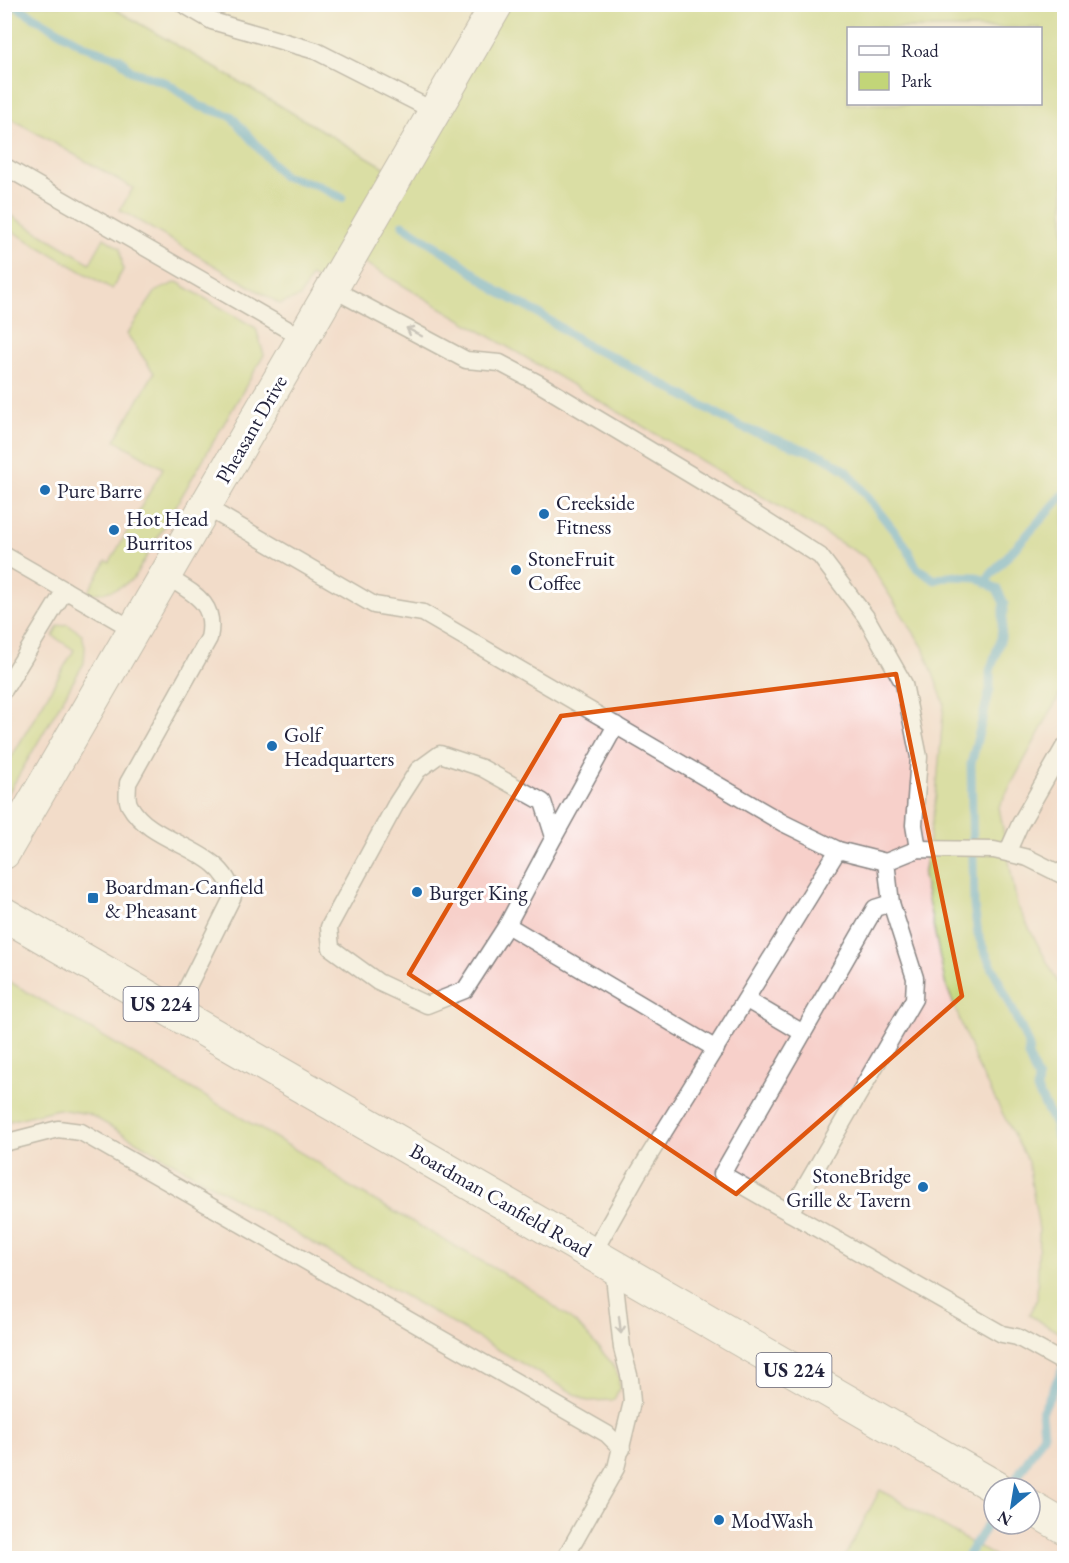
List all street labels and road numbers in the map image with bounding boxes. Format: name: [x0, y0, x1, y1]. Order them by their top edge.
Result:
street label: Pheasant Drive: [209, 370, 293, 488]
road number: US 224: [124, 987, 198, 1021]
street label: Boardman Canfield Road: [405, 1137, 597, 1263]
road number: US 224: [756, 1353, 832, 1387]

